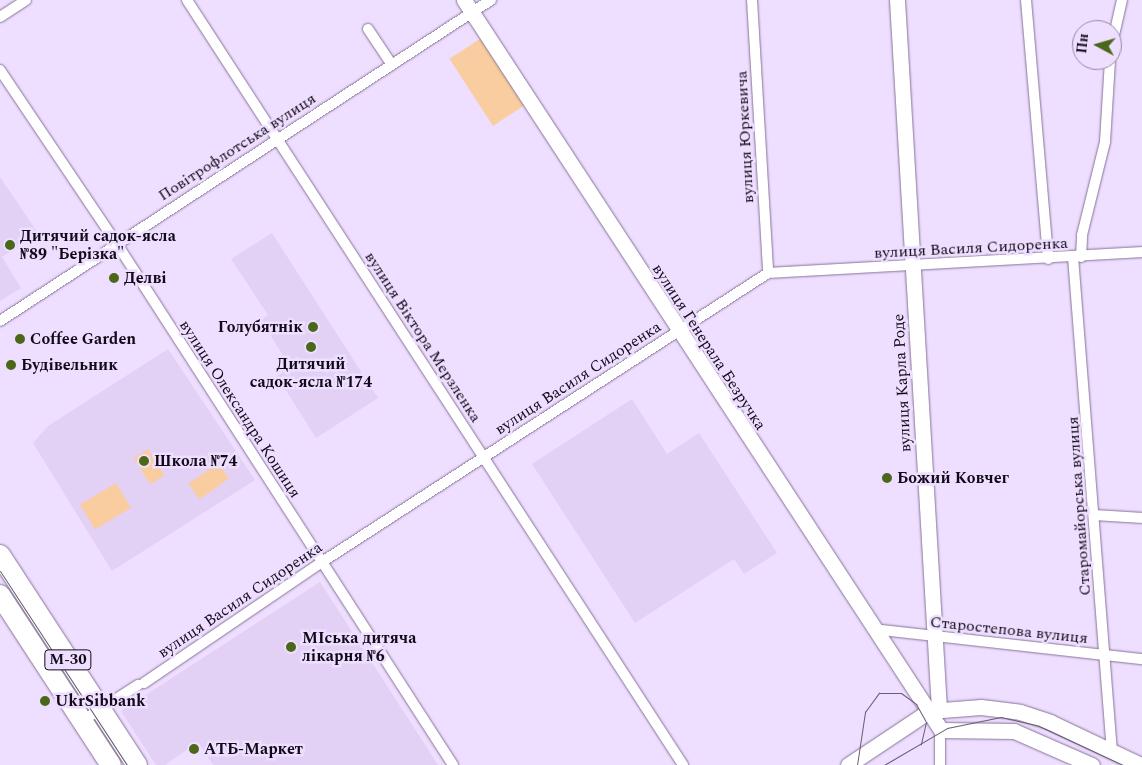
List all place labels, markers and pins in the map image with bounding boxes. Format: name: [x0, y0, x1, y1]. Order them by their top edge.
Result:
place label: Дитячий садок-ясла №89 "Берізка": [20, 226, 176, 264]
marker: Дитячий садок-ясла №89 "Берізка": [4, 239, 16, 251]
place label: Делві: [124, 268, 167, 288]
marker: Делві: [108, 272, 120, 284]
place label: Голубятнік: [218, 317, 303, 337]
marker: Голубятнік: [307, 321, 319, 333]
place label: Coffee Garden: [30, 329, 136, 349]
marker: Coffee Garden: [14, 333, 26, 345]
marker: Дитячий садок-ясла №174: [305, 341, 317, 353]
place label: Дитячий садок-ясла №174: [250, 354, 372, 392]
place label: Будівельник: [21, 355, 118, 375]
marker: Будівельник: [5, 359, 17, 371]
place label: Школа №74: [154, 451, 238, 471]
marker: Школа №74: [138, 455, 150, 467]
place label: Божий Ковчег: [897, 468, 1009, 488]
marker: Божий Ковчег: [881, 472, 893, 484]
place label: МІська дитяча лікарня №6: [302, 628, 416, 666]
marker: МІська дитяча лікарня №6: [284, 640, 298, 654]
place label: UkrSibbank: [55, 691, 146, 711]
marker: UkrSibbank: [39, 695, 51, 707]
place label: АТБ-Маркет: [204, 739, 303, 759]
marker: АТБ-Маркет: [188, 743, 200, 755]

